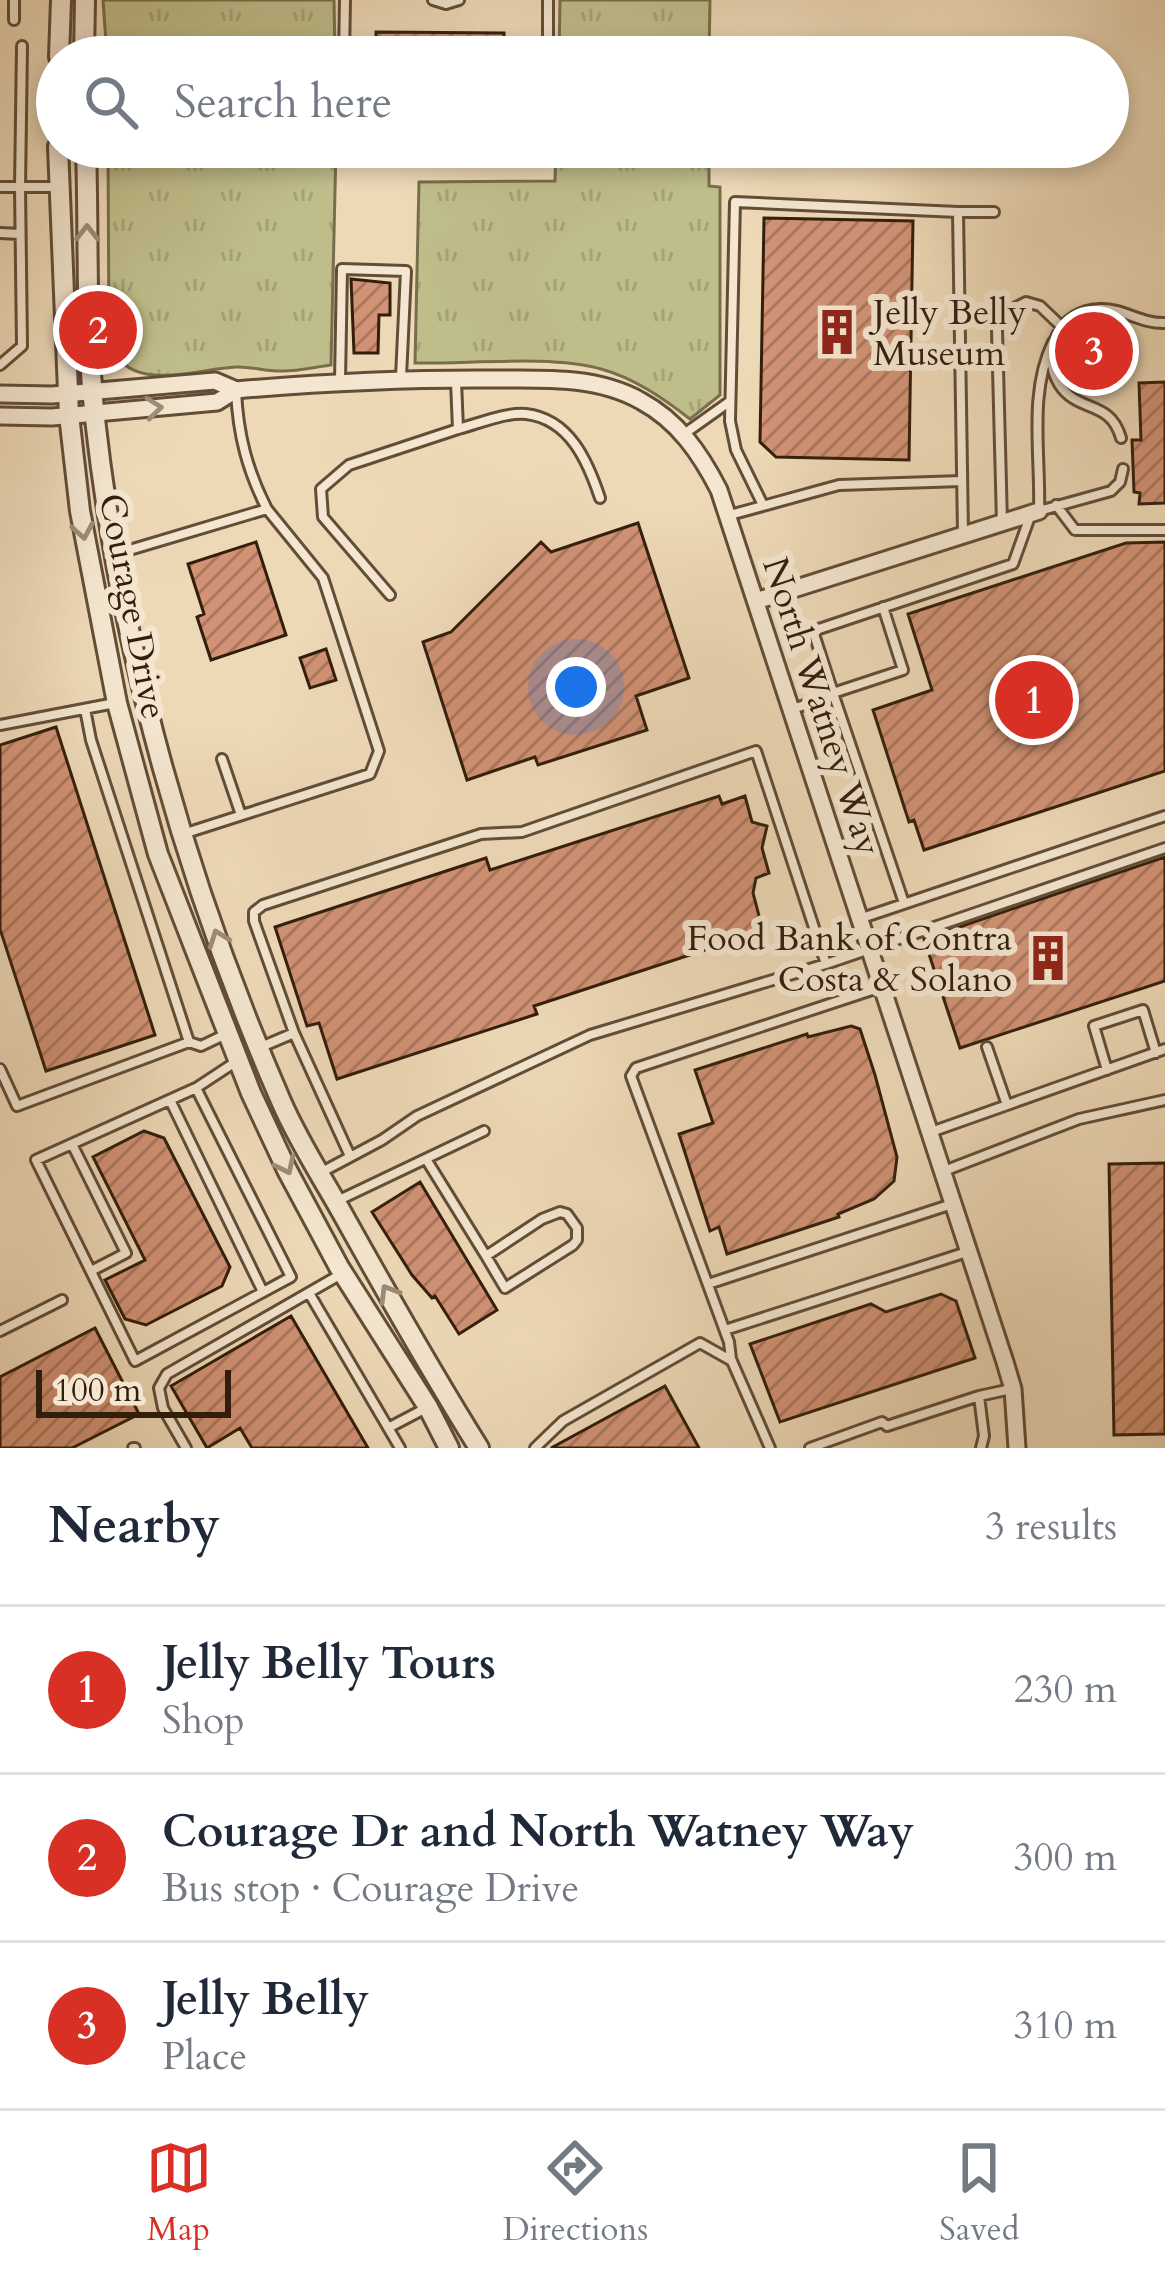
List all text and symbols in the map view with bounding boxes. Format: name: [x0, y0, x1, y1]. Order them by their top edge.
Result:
search box: [36, 36, 1129, 168]
icon: search: [78, 69, 144, 135]
text: Search here: [174, 72, 392, 133]
one-way arrow: [74, 223, 100, 241]
pin: 2: [59, 285, 137, 375]
place label: Jelly Belly Museum: [868, 288, 1027, 378]
pin: 3: [1055, 306, 1133, 396]
building icon: Jelly Belly Museum: [812, 307, 862, 357]
one-way arrow: [145, 396, 164, 421]
street label: Courage Drive: [87, 489, 178, 723]
one-way arrow: [70, 521, 95, 541]
street label: North Watney Way: [750, 551, 893, 862]
pin: 1: [995, 655, 1073, 745]
your location: [546, 657, 606, 717]
place label: Food Bank of Contra Costa & Solano: [687, 914, 1012, 1004]
one-way arrow: [208, 929, 233, 950]
building icon: Food Bank of Contra Costa & Solano: [1023, 933, 1073, 983]
one-way arrow: [272, 1154, 295, 1176]
one-way arrow: [380, 1284, 402, 1306]
scale bar: [36, 1364, 231, 1417]
text: 100 m: [54, 1368, 141, 1413]
text: Nearby: [48, 1491, 220, 1561]
text: 3 results: [985, 1500, 1117, 1553]
text: Jelly Belly Tours: [162, 1633, 496, 1694]
text: 1: [77, 1663, 97, 1716]
text: 230 m: [1014, 1663, 1117, 1716]
text: Shop: [162, 1694, 245, 1747]
text: Courage Dr and North Watney Way: [162, 1801, 914, 1862]
text: 2: [77, 1831, 97, 1884]
text: 300 m: [1014, 1831, 1117, 1884]
text: Bus stop · Courage Drive: [162, 1862, 579, 1915]
text: Jelly Belly: [162, 1969, 369, 2030]
text: 3: [77, 1999, 97, 2052]
text: 310 m: [1014, 1999, 1117, 2052]
text: Place: [162, 2030, 247, 2083]
tab: Map: [146, 2135, 212, 2252]
tab: Directions: [503, 2135, 648, 2252]
tab: Saved: [939, 2135, 1019, 2252]

